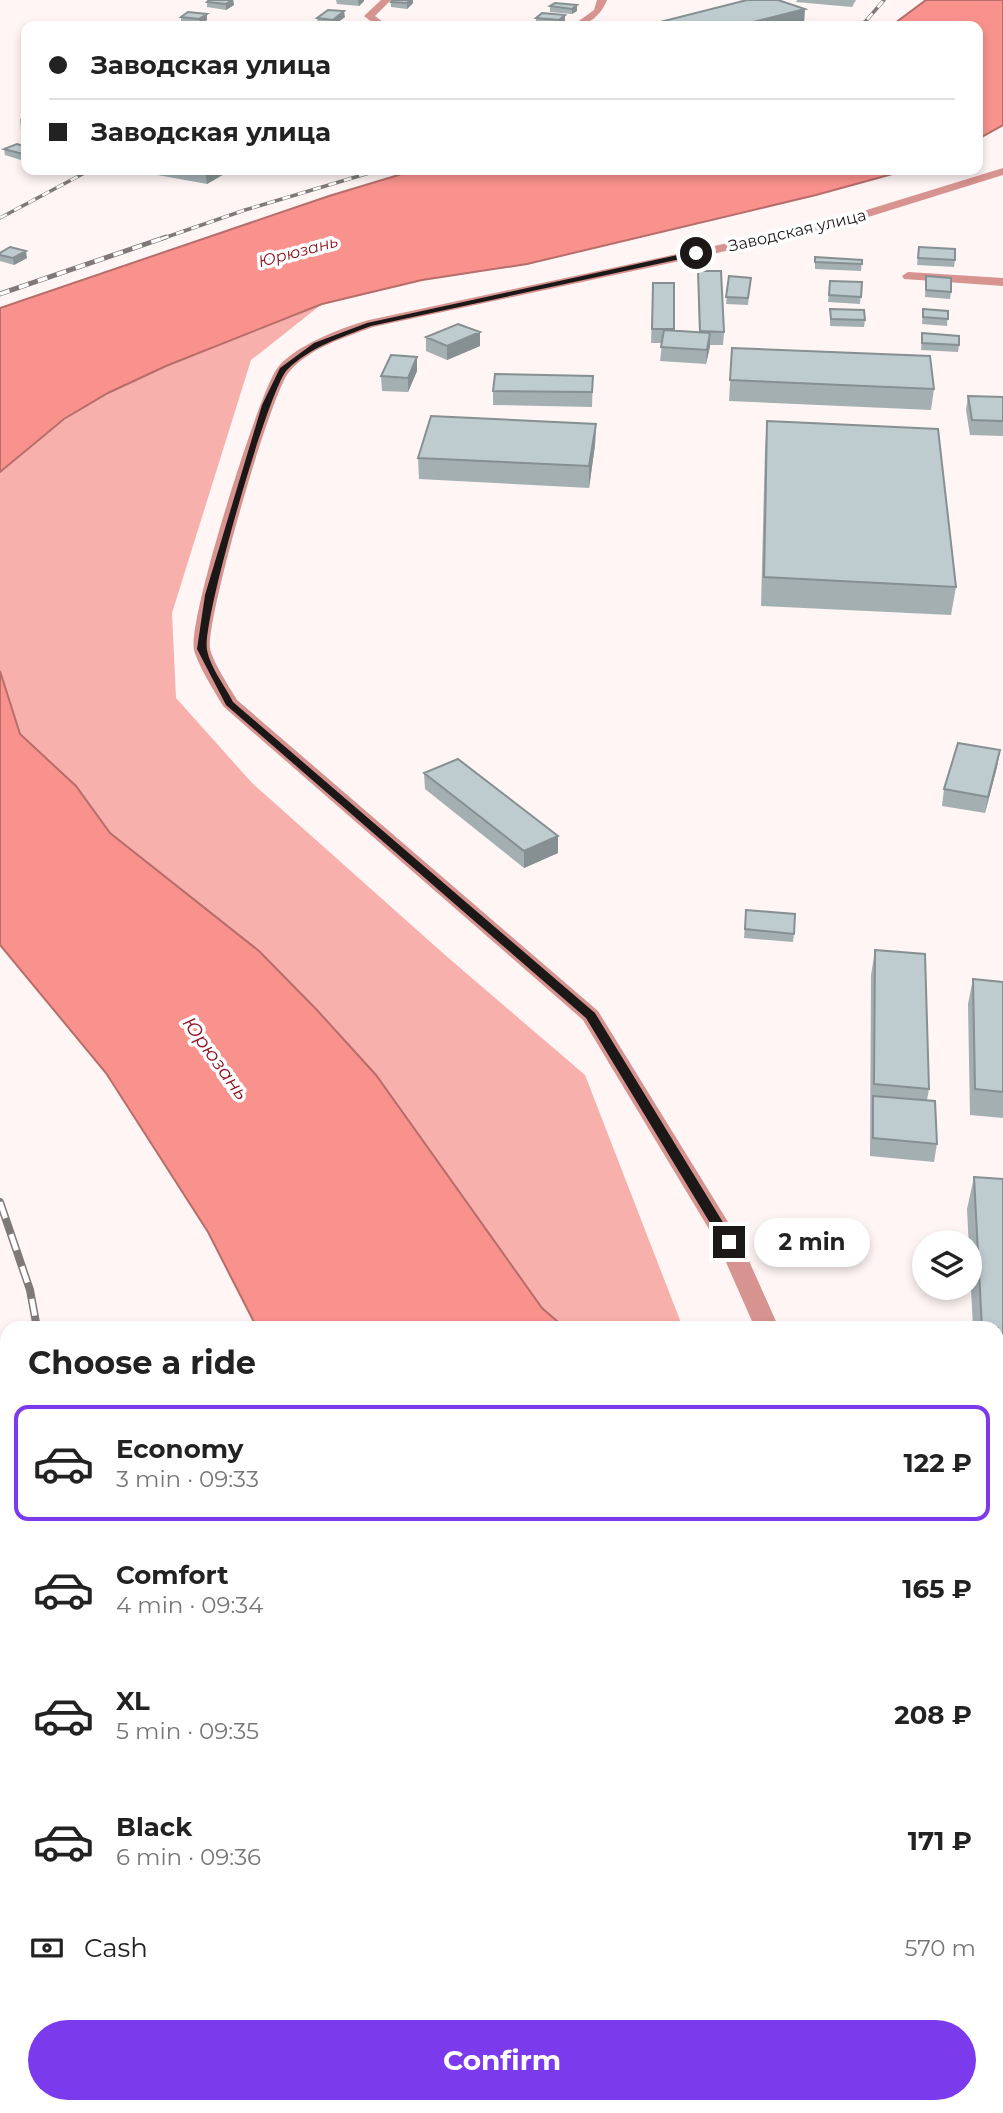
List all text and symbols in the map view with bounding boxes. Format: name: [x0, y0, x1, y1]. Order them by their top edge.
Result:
text: Заводская улица: [91, 49, 331, 81]
text: Заводская улица: [91, 116, 331, 148]
street label: Заводская улица: [726, 205, 868, 256]
water label: Юрюзань: [256, 232, 340, 271]
route start: [680, 237, 712, 269]
water label: Юрюзань: [178, 1012, 253, 1104]
callout: 2 min: [754, 1218, 869, 1266]
route end: [713, 1226, 745, 1258]
text: 2 min: [778, 1228, 846, 1256]
map controls: [912, 1230, 982, 1300]
button: layers: [912, 1230, 982, 1300]
text: Choose a ride: [28, 1343, 256, 1382]
icon: car: [32, 1432, 95, 1495]
text: Economy: [116, 1433, 243, 1465]
text: 122 ₽: [904, 1447, 972, 1479]
text: 3 min · 09:33: [116, 1465, 259, 1493]
icon: car: [32, 1558, 95, 1621]
text: Comfort: [116, 1559, 228, 1591]
text: 165 ₽: [902, 1573, 972, 1605]
text: 4 min · 09:34: [116, 1591, 264, 1619]
icon: car: [32, 1684, 95, 1747]
text: XL: [116, 1685, 150, 1717]
text: 208 ₽: [894, 1699, 972, 1731]
text: 5 min · 09:35: [116, 1717, 259, 1745]
icon: car: [32, 1810, 95, 1873]
text: Black: [116, 1811, 192, 1843]
text: 171 ₽: [908, 1825, 972, 1857]
text: 6 min · 09:36: [116, 1843, 261, 1871]
icon: cash: [28, 1929, 66, 1967]
text: Cash: [84, 1932, 148, 1964]
text: 570 m: [905, 1934, 976, 1962]
button: Confirm: [28, 2020, 976, 2100]

